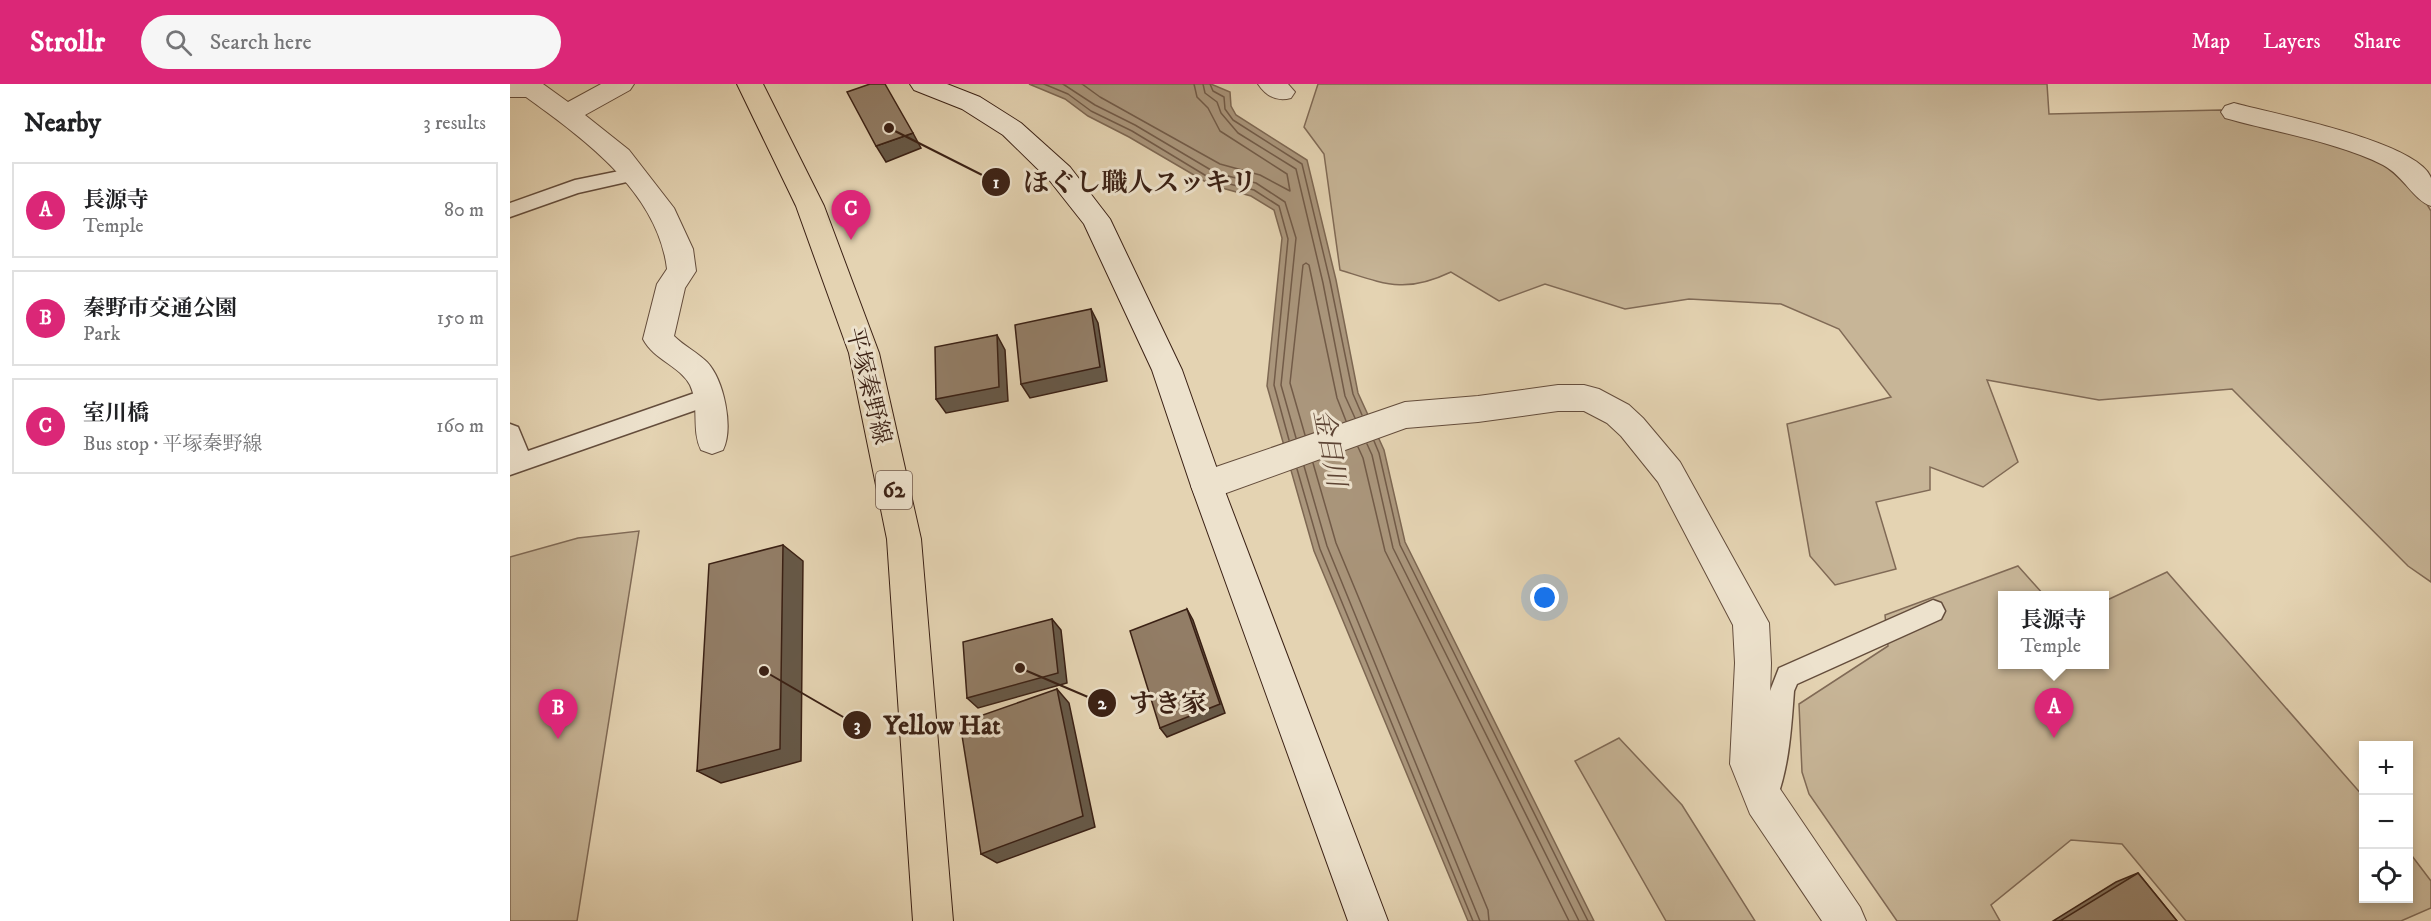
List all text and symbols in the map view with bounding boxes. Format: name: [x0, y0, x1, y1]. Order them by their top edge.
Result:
search box: [141, 15, 561, 69]
text: Strollr: [30, 25, 105, 60]
icon: search: [162, 26, 195, 59]
text: Search here: [210, 29, 312, 56]
text: Map: [2191, 29, 2230, 55]
text: Layers: [2263, 29, 2321, 55]
text: Share: [2354, 29, 2401, 55]
text: Nearby: [24, 107, 101, 140]
text: 3 results: [423, 111, 486, 136]
callout: ほぐし職人スッキリ: [981, 160, 1269, 204]
text: ほぐし職人スッキリ: [1023, 167, 1257, 200]
text: 1: [993, 172, 1000, 194]
text: 長源寺: [83, 187, 149, 214]
pin: C: [832, 190, 870, 240]
text: A: [39, 198, 52, 223]
text: 80 m: [444, 198, 484, 223]
text: Temple: [83, 214, 144, 239]
text: 秦野市交通公園: [83, 295, 237, 322]
text: B: [39, 306, 52, 331]
text: 150 m: [437, 306, 484, 331]
text: Park: [83, 322, 120, 347]
street label: 平塚秦野線: [839, 324, 897, 448]
text: 室川橋: [83, 400, 149, 427]
water label: 金目川: [1305, 407, 1353, 492]
text: C: [39, 414, 52, 439]
text: 160 m: [436, 414, 484, 439]
text: Bus stop · 平塚秦野線: [83, 432, 263, 457]
road number: 62: [876, 471, 912, 509]
your location: [1530, 583, 1559, 612]
popup: [1998, 591, 2109, 669]
text: 長源寺: [2020, 607, 2087, 634]
text: Temple: [2020, 634, 2081, 659]
callout: すき家: [1087, 681, 1219, 725]
text: すき家: [1129, 688, 1207, 721]
pin: A: [2034, 688, 2074, 738]
pin: B: [538, 690, 578, 739]
text: 2: [1098, 693, 1108, 715]
callout: Yellow Hat: [842, 703, 1013, 747]
text: Yellow Hat: [882, 710, 1001, 743]
text: 3: [854, 715, 861, 737]
map controls: [2359, 741, 2413, 903]
button: +: [2359, 741, 2413, 795]
button: −: [2359, 795, 2413, 849]
button: locate: [2359, 849, 2413, 903]

